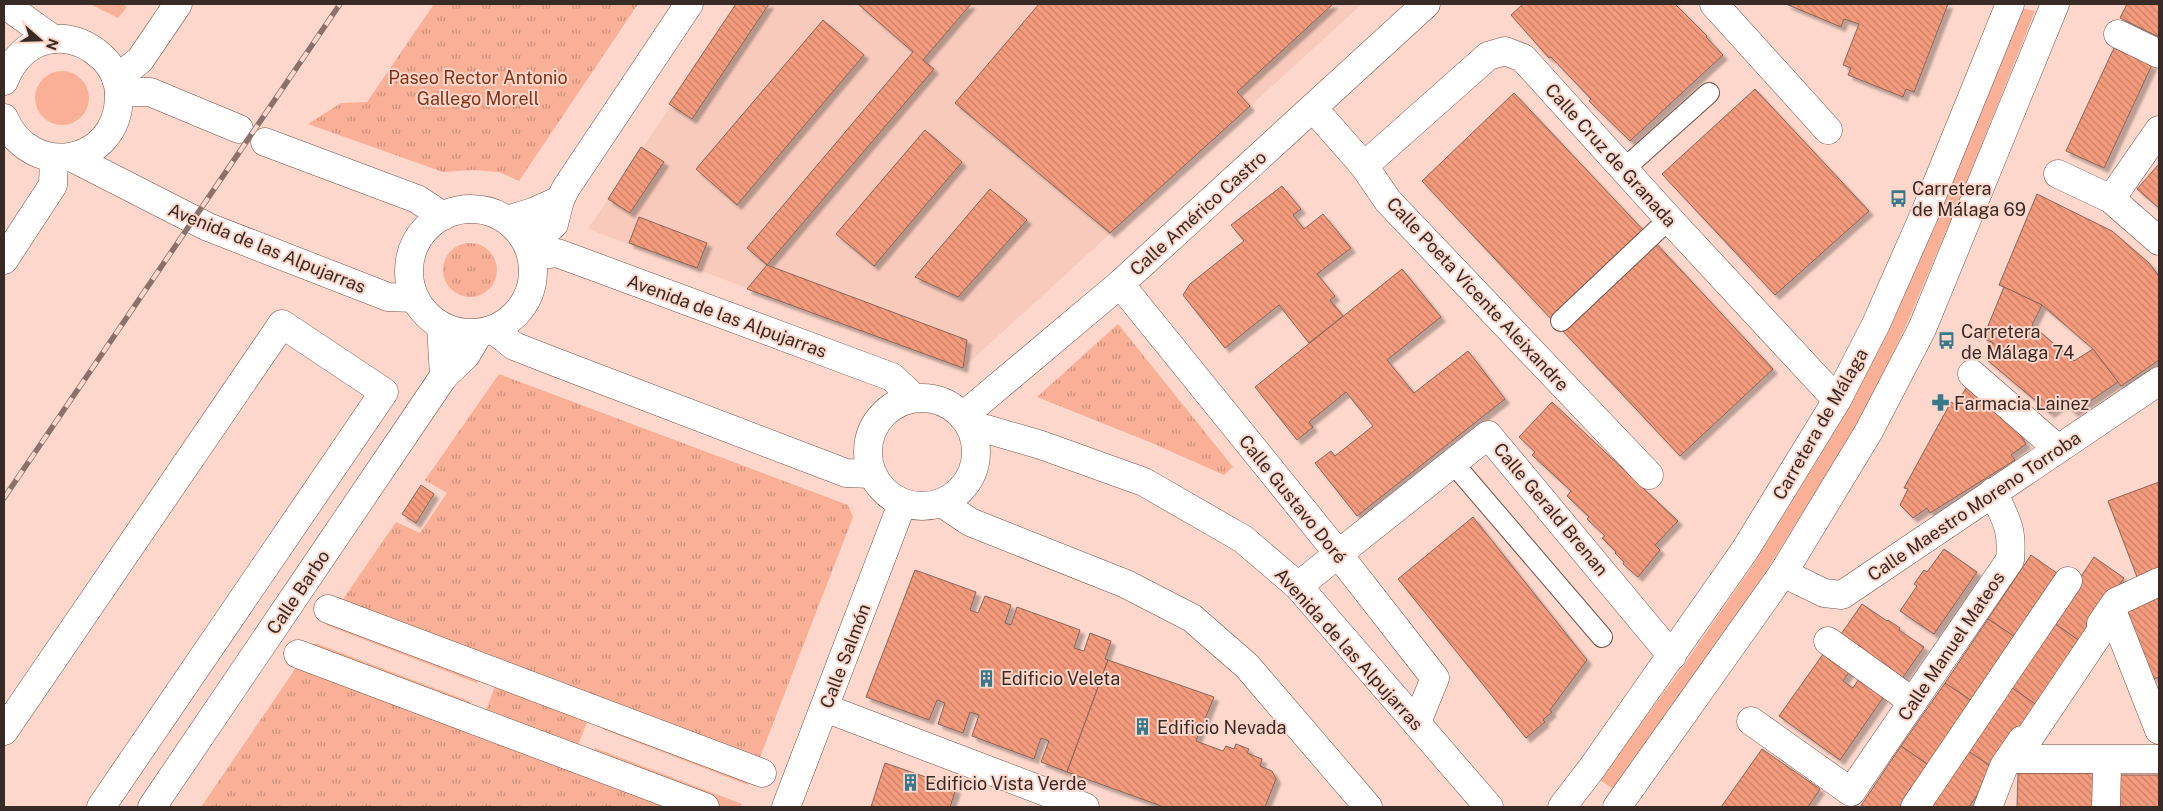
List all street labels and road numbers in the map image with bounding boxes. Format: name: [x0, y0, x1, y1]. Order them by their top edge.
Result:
street label: Calle Cruz de Granada: [1541, 79, 1681, 231]
street label: Calle Américo Castro: [1126, 146, 1270, 280]
street label: Calle Poeta Vicente Aleixandre: [1383, 193, 1573, 395]
street label: Avenida de las Alpujarras: [165, 199, 369, 297]
street label: Avenida de las Alpujarras: [624, 270, 830, 362]
street label: Carretera de Málaga: [1768, 345, 1872, 503]
street label: Calle Maestro Moreno Torroba: [1864, 427, 2084, 585]
street label: Calle Gustavo Doré: [1235, 431, 1351, 567]
street label: Calle Gerald Brenan: [1489, 438, 1613, 580]
street label: Calle Barbo: [262, 546, 334, 638]
street label: Avenida de las Alpujarras: [1271, 564, 1427, 734]
street label: Calle Manuel Mateos: [1893, 568, 2009, 724]
street label: Calle Salmón: [815, 601, 875, 711]

